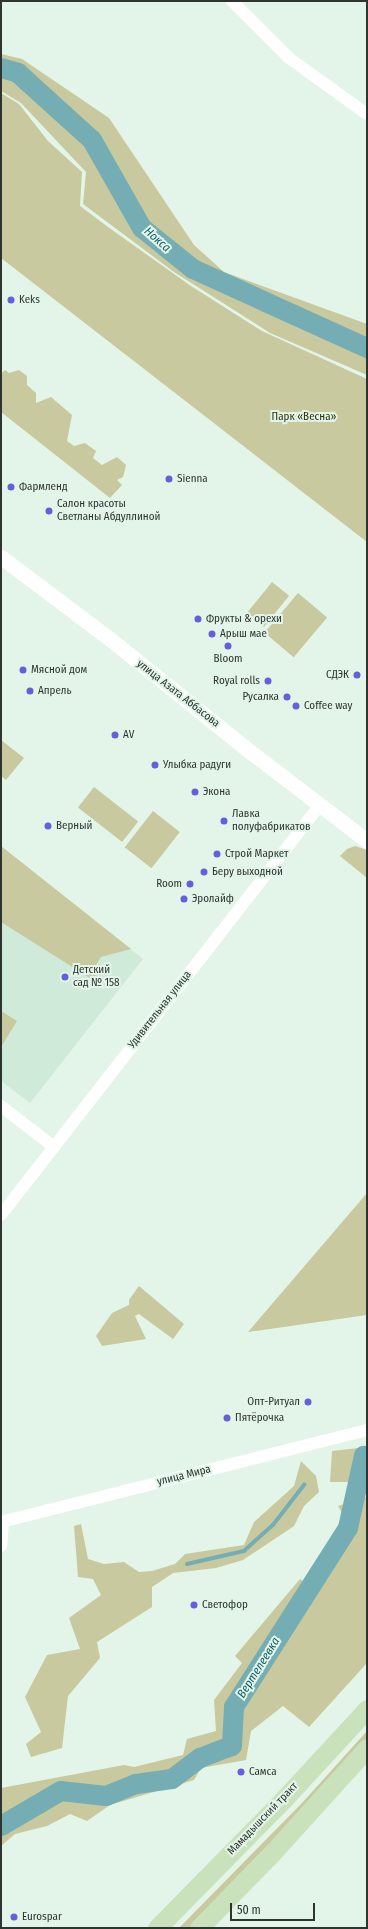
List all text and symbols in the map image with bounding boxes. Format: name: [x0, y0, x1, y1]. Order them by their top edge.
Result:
water label: Нокса: [141, 225, 173, 255]
place label: Keks: [19, 293, 40, 307]
marker: Keks: [6, 295, 16, 305]
park label: Парк «Весна»: [272, 410, 336, 424]
place label: Sienna: [177, 472, 208, 486]
marker: Sienna: [164, 474, 174, 484]
place label: Фармленд: [19, 480, 67, 494]
marker: Фармленд: [6, 482, 16, 492]
place label: Салон красоты Светланы Абдуллиной: [57, 498, 160, 524]
marker: Салон красоты Светланы Абдуллиной: [44, 506, 54, 516]
place label: Фрукты & орехи: [206, 612, 282, 626]
marker: Фрукты & орехи: [193, 614, 203, 624]
place label: Арыш мае: [220, 627, 267, 641]
marker: Арыш мае: [207, 629, 217, 639]
marker: Bloom: [223, 641, 233, 651]
place label: Bloom: [214, 652, 242, 666]
street label: улица Азата Аббасова: [134, 658, 222, 730]
place label: Мясной дом: [31, 663, 87, 677]
marker: Мясной дом: [18, 665, 28, 675]
place label: СДЭК: [326, 668, 349, 682]
marker: СДЭК: [352, 670, 362, 680]
place label: Royal rolls: [213, 674, 260, 688]
marker: Royal rolls: [263, 676, 273, 686]
place label: Апрель: [38, 684, 72, 698]
marker: Апрель: [25, 686, 35, 696]
place label: Русалка: [242, 690, 279, 704]
marker: Русалка: [282, 692, 292, 702]
place label: Coffee way: [304, 699, 352, 713]
marker: Coffee way: [291, 701, 301, 711]
place label: AV: [123, 728, 134, 742]
marker: AV: [110, 730, 120, 740]
place label: Улыбка радуги: [163, 758, 231, 772]
marker: Улыбка радуги: [150, 760, 160, 770]
place label: Экона: [203, 785, 230, 799]
marker: Экона: [190, 787, 200, 797]
place label: Лавка полуфабрикатов: [232, 808, 311, 834]
marker: Лавка полуфабрикатов: [219, 816, 229, 826]
place label: Верный: [56, 819, 92, 833]
marker: Верный: [43, 821, 53, 831]
place label: Строй Маркет: [225, 847, 288, 861]
marker: Строй Маркет: [212, 849, 222, 859]
place label: Беру выходной: [212, 865, 283, 879]
marker: Беру выходной: [199, 867, 209, 877]
place label: Room: [156, 877, 182, 891]
marker: Room: [185, 879, 195, 889]
place label: Эролайф: [192, 892, 234, 906]
marker: Эролайф: [179, 894, 189, 904]
place label: Детский сад № 158: [73, 964, 120, 990]
street label: Удивительная улица: [126, 969, 194, 1051]
marker: Детский сад № 158: [60, 972, 70, 982]
place label: Опт-Ритуал: [247, 1395, 300, 1409]
marker: Опт-Ритуал: [303, 1397, 313, 1407]
place label: Пятёрочка: [235, 1411, 284, 1425]
marker: Пятёрочка: [222, 1413, 232, 1423]
street label: улица Мира: [156, 1463, 212, 1489]
place label: Светофор: [202, 1598, 248, 1612]
marker: Светофор: [189, 1600, 199, 1610]
water label: Вертелеевка: [235, 1635, 283, 1701]
place label: Самса: [249, 1765, 277, 1779]
marker: Самса: [236, 1767, 246, 1777]
street label: Мамадышский тракт: [225, 1780, 301, 1858]
scale bar: [232, 1895, 317, 1921]
text: 50 m: [237, 1903, 261, 1917]
place label: Eurospar: [22, 1910, 62, 1924]
marker: Eurospar: [9, 1912, 19, 1922]

